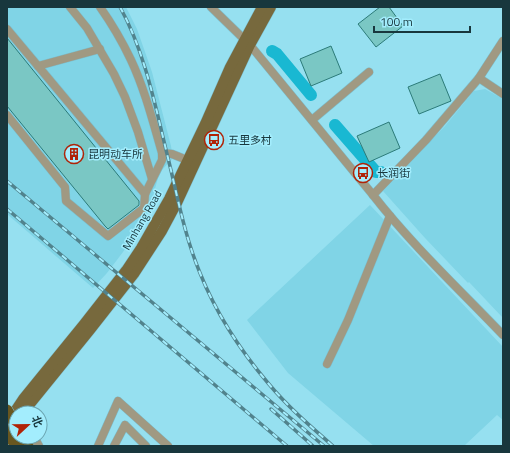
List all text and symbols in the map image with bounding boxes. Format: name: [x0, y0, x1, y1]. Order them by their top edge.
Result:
scale bar: [374, 8, 470, 34]
text: 100 m: [380, 12, 413, 31]
bus stop icon: 五里多村: [203, 129, 225, 151]
place label: 五里多村: [228, 132, 272, 148]
building icon: 昆明动车所: [63, 143, 85, 165]
place label: 昆明动车所: [88, 146, 143, 162]
bus stop icon: 长润街: [352, 162, 374, 184]
place label: 长润街: [377, 165, 410, 181]
street label: Minhang Road: [118, 187, 166, 253]
north arrow: [8, 405, 48, 445]
text: 北: [28, 413, 47, 429]

